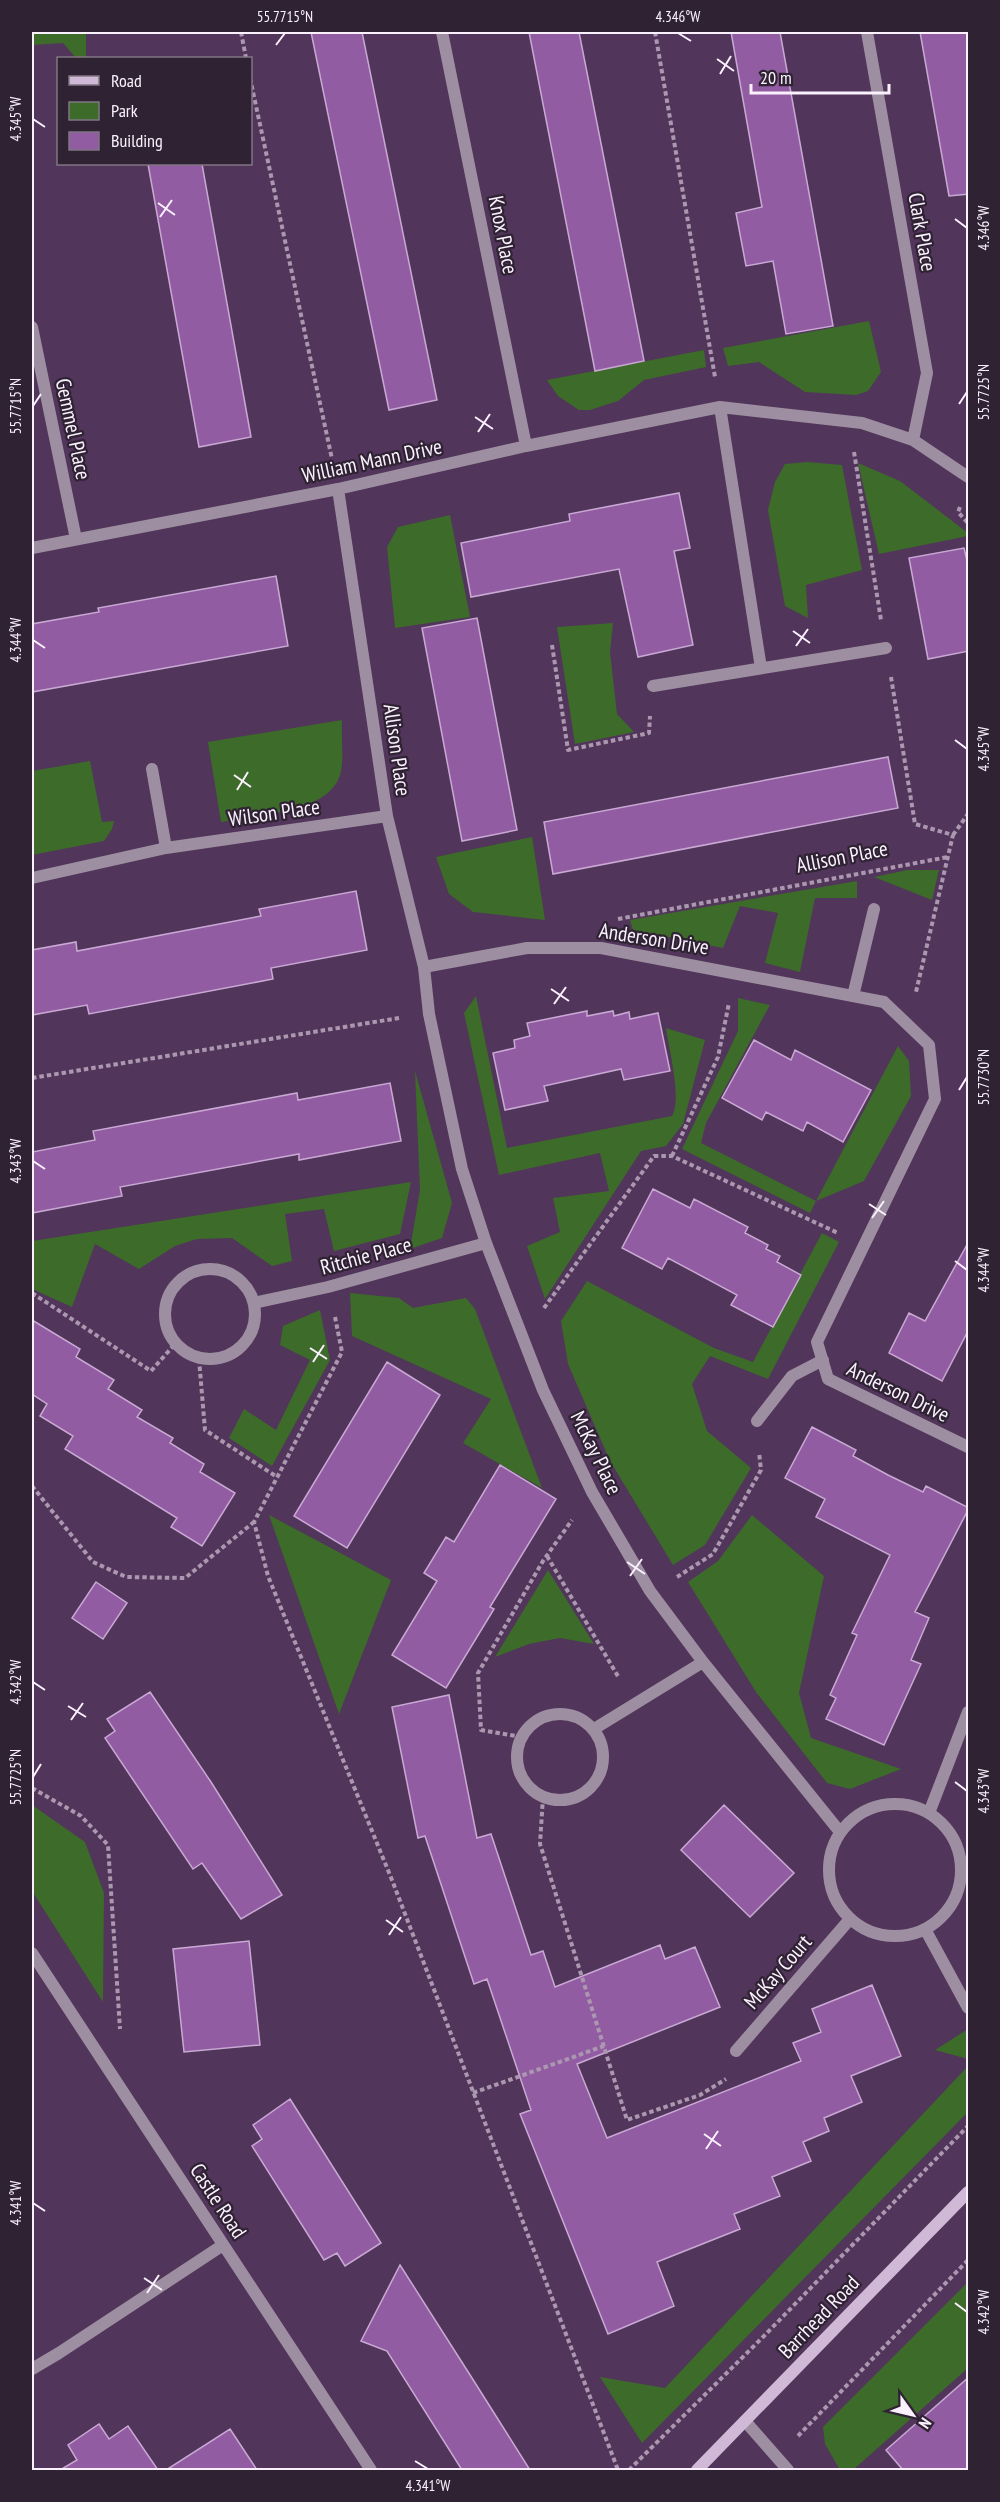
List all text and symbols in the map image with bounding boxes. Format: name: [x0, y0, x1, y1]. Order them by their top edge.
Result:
text: 55.7715°N: [257, 7, 313, 26]
text: 4.346°W: [656, 7, 700, 26]
legend: [57, 57, 252, 165]
scale bar: [751, 57, 889, 95]
text: 20 m: [760, 66, 792, 89]
text: Road: [111, 69, 142, 92]
text: 4.345°W: [6, 97, 25, 141]
text: Park: [111, 99, 138, 122]
text: Building: [111, 129, 163, 152]
street label: Clark Place: [902, 191, 943, 273]
street label: Knox Place: [483, 194, 524, 276]
text: 4.346°W: [974, 206, 993, 250]
text: 55.7725°N: [974, 364, 993, 420]
street label: Gemmel Place: [50, 376, 97, 482]
text: 55.7715°N: [6, 378, 25, 434]
street label: William Mann Drive: [299, 433, 444, 489]
text: 4.344°W: [6, 618, 25, 662]
street label: Allison Place: [378, 702, 417, 798]
text: 4.345°W: [974, 727, 993, 771]
street label: Wilson Place: [227, 793, 321, 832]
street label: Allison Place: [794, 834, 890, 879]
street label: Anderson Drive: [597, 917, 711, 960]
text: 55.7730°N: [974, 1049, 993, 1105]
text: 4.343°W: [6, 1139, 25, 1183]
street label: Ritchie Place: [317, 1230, 414, 1281]
text: 4.344°W: [974, 1248, 993, 1292]
street label: Anderson Drive: [843, 1355, 954, 1428]
street label: McKay Place: [565, 1407, 628, 1499]
text: 4.342°W: [6, 1660, 25, 1704]
text: 55.7725°N: [6, 1749, 25, 1805]
text: 4.343°W: [974, 1769, 993, 1813]
street label: McKay Court: [738, 1929, 818, 2015]
street label: Castle Road: [184, 2158, 253, 2244]
text: 4.341°W: [6, 2181, 25, 2225]
street label: Barrhead Road: [772, 2269, 865, 2364]
text: 4.342°W: [974, 2290, 993, 2334]
north arrow: [883, 2385, 943, 2445]
text: N: [915, 2414, 936, 2433]
text: 4.341°W: [406, 2476, 450, 2495]

